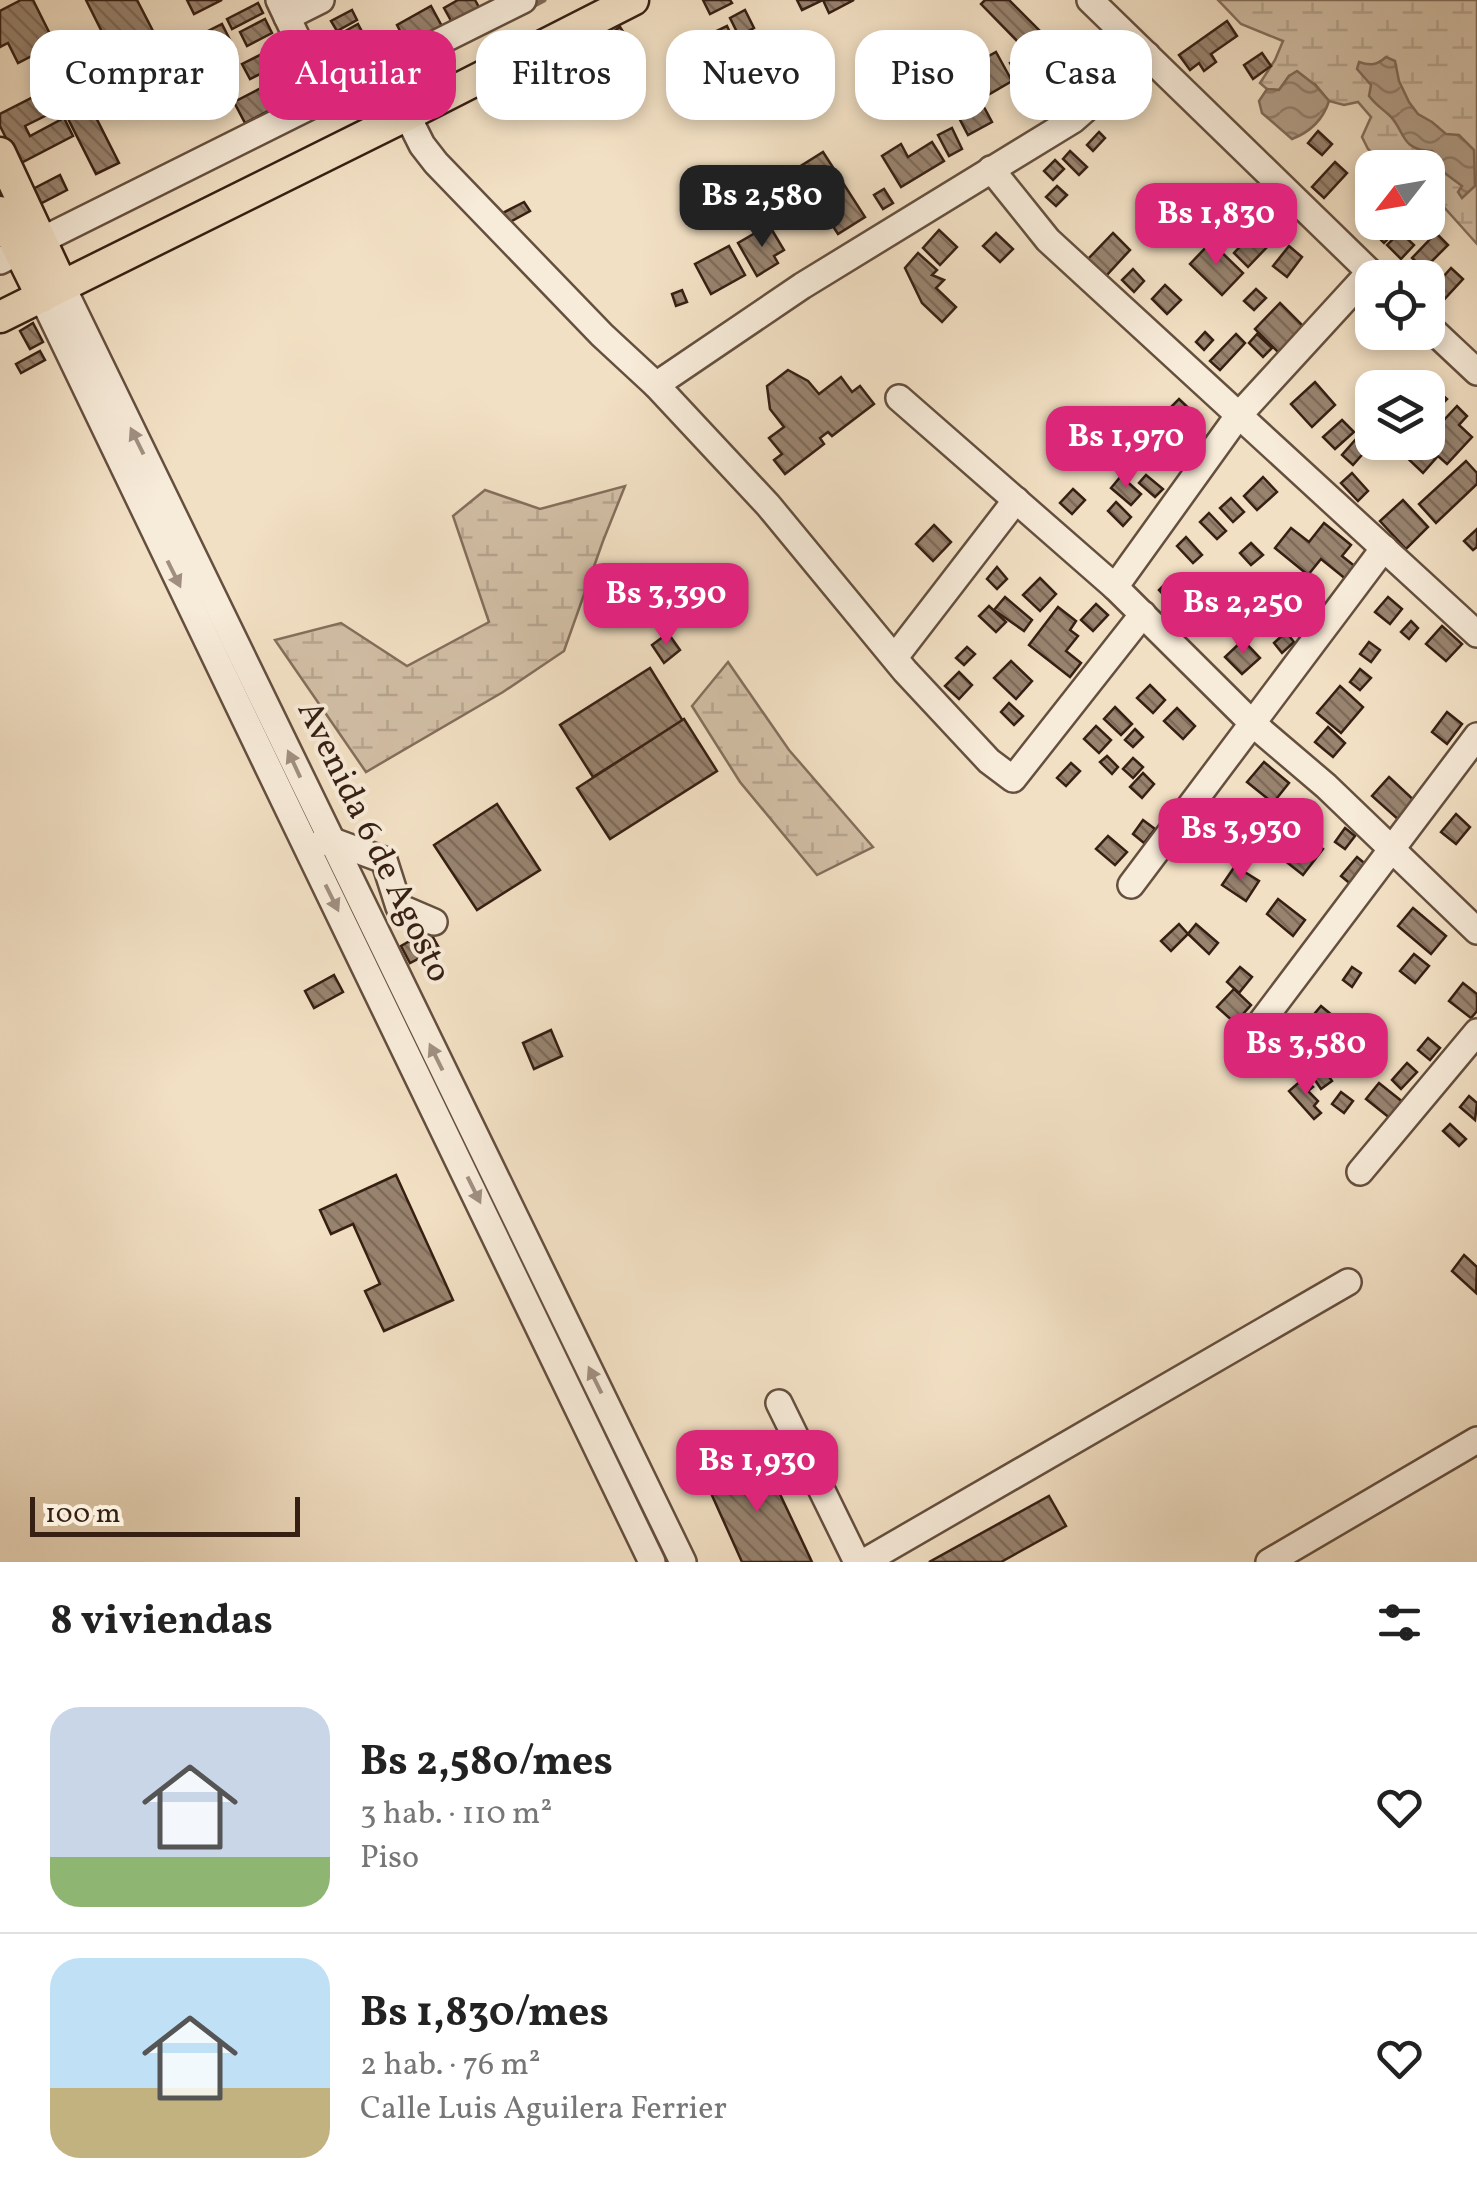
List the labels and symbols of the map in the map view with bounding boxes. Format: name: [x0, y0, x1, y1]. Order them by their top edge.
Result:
north arrow: [1355, 150, 1445, 240]
pin: Bs 2,580: [659, 165, 865, 250]
pin: Bs 1,830: [1113, 183, 1319, 268]
pin: Bs 1,970: [1023, 406, 1229, 491]
one-way arrow: [128, 426, 145, 455]
one-way arrow: [165, 560, 182, 589]
pin: Bs 3,390: [563, 563, 769, 648]
pin: Bs 2,250: [1140, 572, 1346, 657]
street label: Avenida 6 de Agosto: [284, 693, 462, 991]
one-way arrow: [285, 750, 302, 779]
pin: Bs 3,930: [1138, 798, 1344, 883]
one-way arrow: [323, 883, 340, 912]
pin: Bs 3,580: [1203, 1013, 1409, 1098]
one-way arrow: [427, 1042, 444, 1071]
one-way arrow: [466, 1175, 483, 1204]
one-way arrow: [587, 1365, 604, 1394]
pin: Bs 1,930: [654, 1430, 860, 1515]
scale bar: [30, 1492, 300, 1536]

